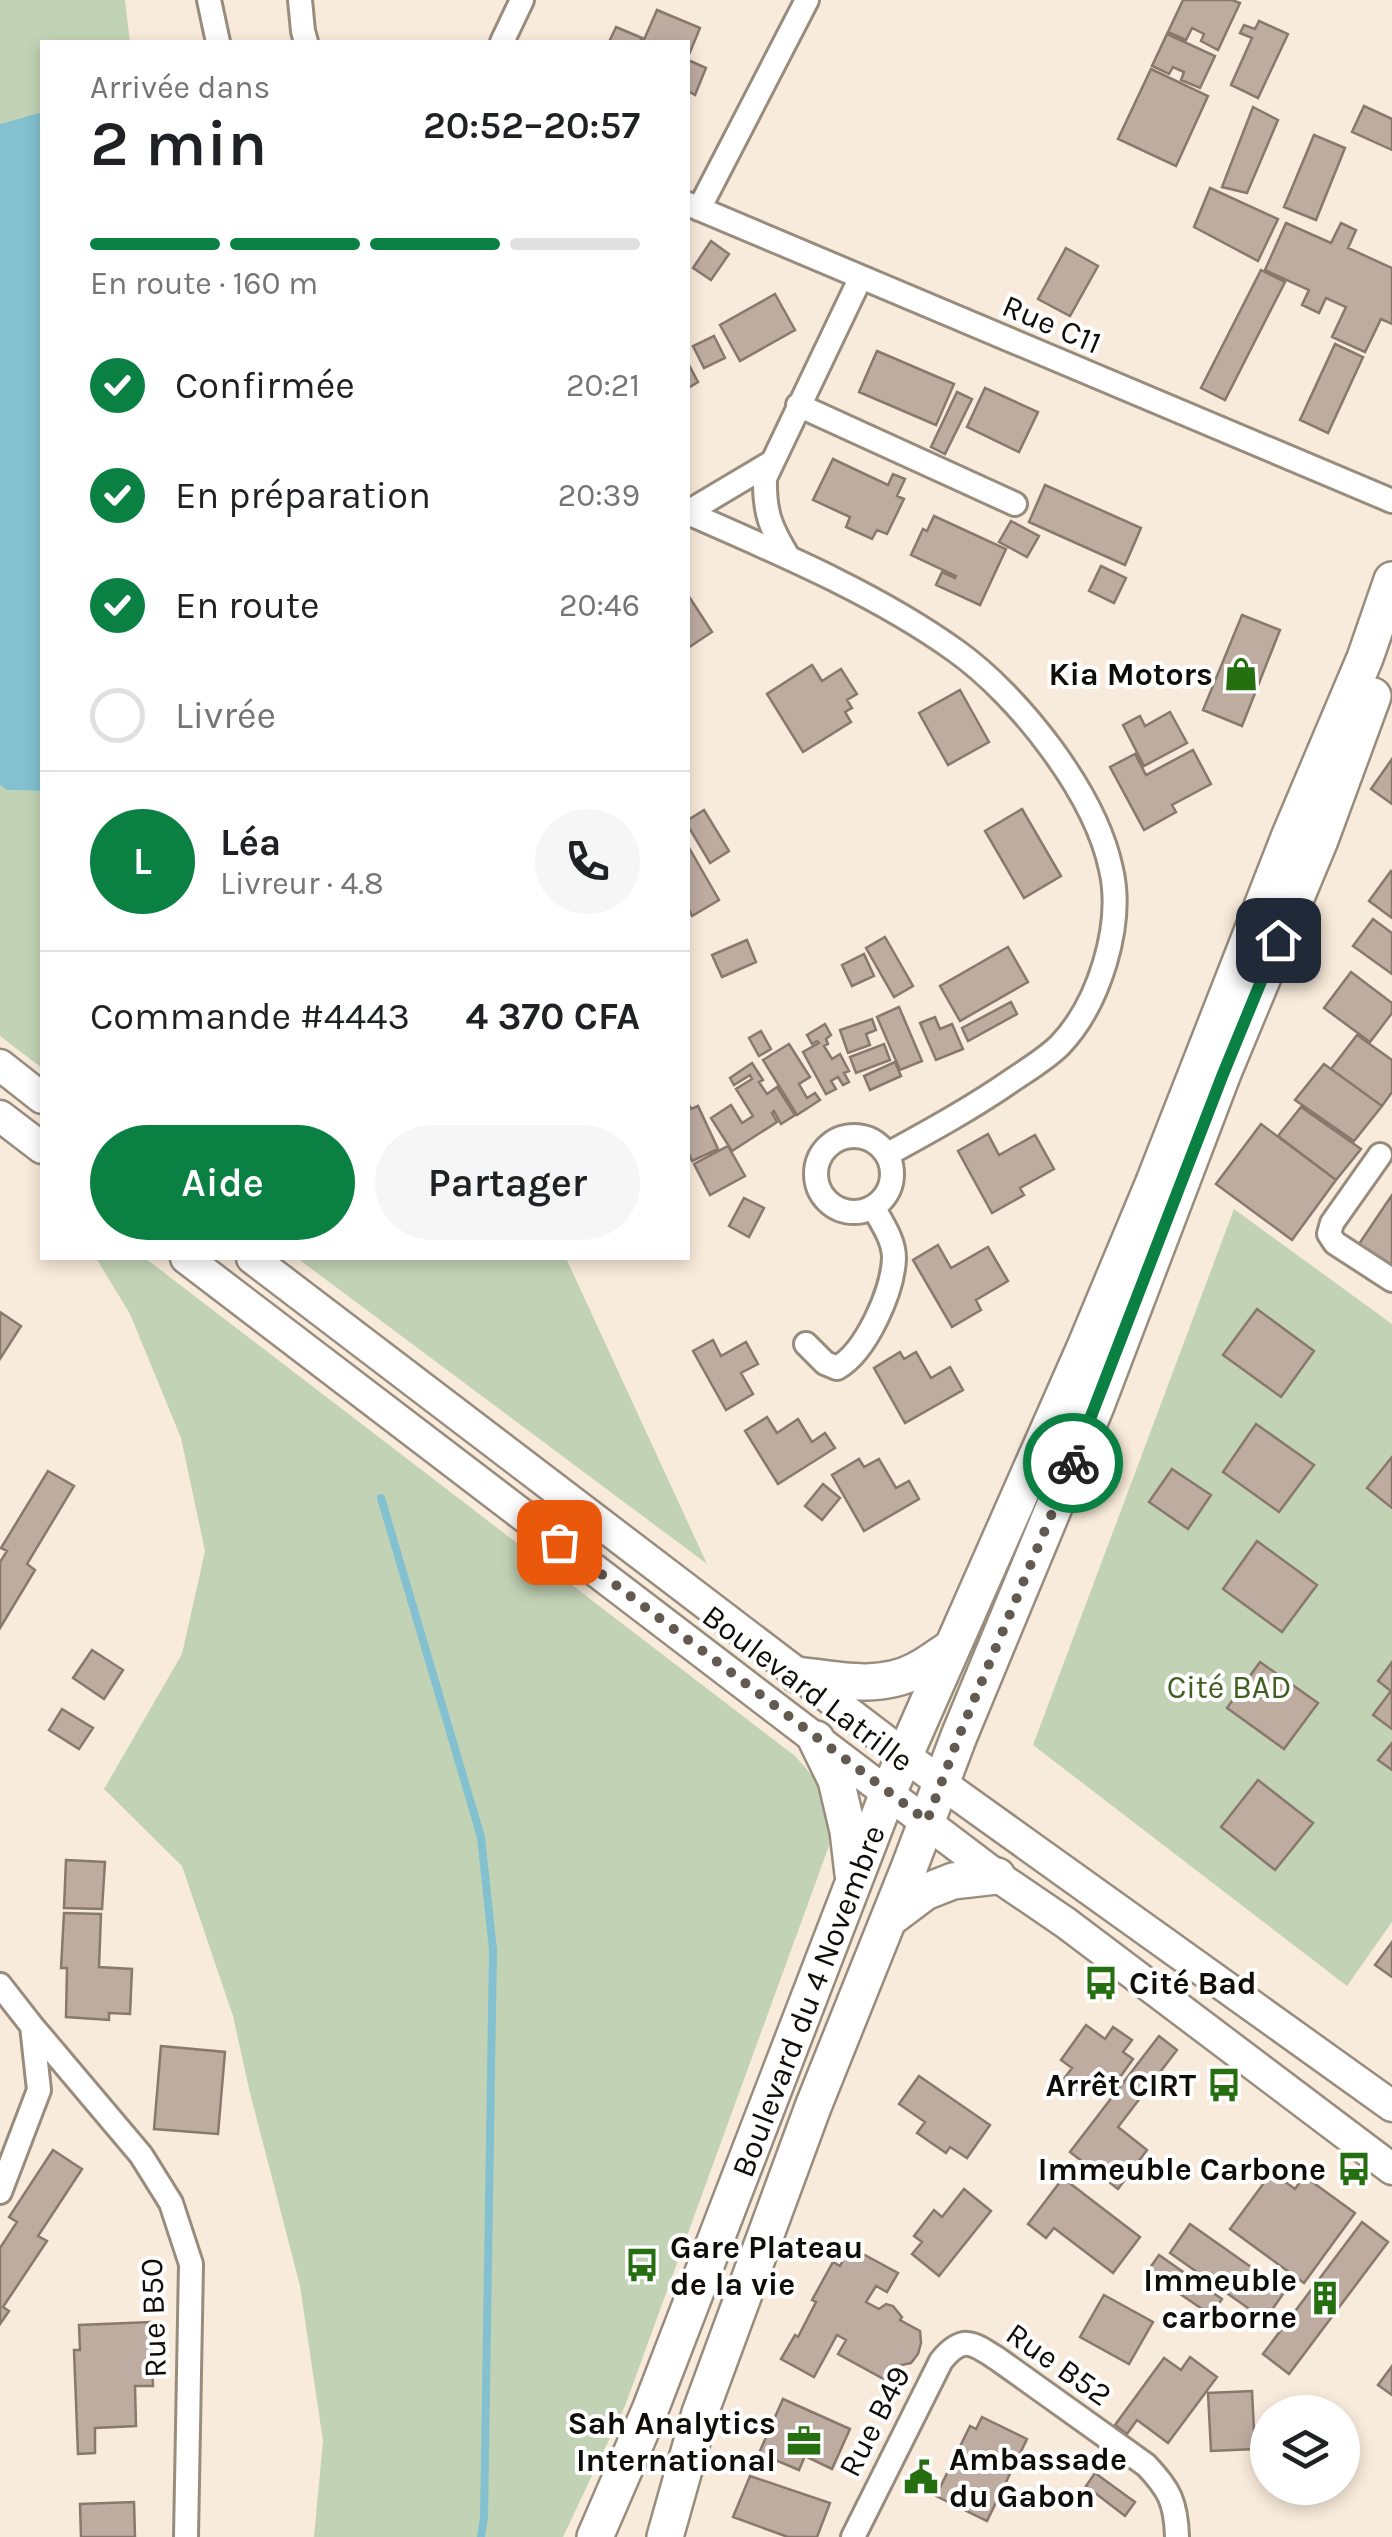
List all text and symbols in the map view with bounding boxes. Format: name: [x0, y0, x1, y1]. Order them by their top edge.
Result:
text: Arrivée dans: [90, 69, 270, 106]
text: 20:52–20:57: [423, 103, 640, 148]
text: 2 min: [90, 105, 267, 181]
text: En route · 160 m: [90, 265, 318, 302]
street label: Rue C11: [997, 287, 1107, 362]
icon: check: [90, 358, 145, 413]
text: Confirmée: [175, 363, 355, 408]
text: 20:21: [566, 367, 640, 404]
icon: check: [90, 468, 145, 523]
text: En préparation: [175, 473, 431, 518]
text: 20:39: [558, 477, 640, 514]
icon: check: [90, 578, 145, 633]
text: En route: [175, 583, 320, 628]
text: 20:46: [559, 587, 640, 624]
shop icon: Kia Motors: [1222, 655, 1260, 693]
place label: Kia Motors: [1048, 656, 1213, 693]
text: Livrée: [175, 693, 276, 738]
button: phone: [535, 809, 640, 914]
text: Léa: [220, 820, 281, 865]
text: L: [133, 839, 152, 884]
text: Livreur · 4.8: [220, 865, 384, 902]
pin: [1236, 898, 1321, 983]
icon: home: [1251, 913, 1306, 968]
text: Commande #4443: [90, 994, 410, 1039]
text: 4 370 CFA: [465, 994, 640, 1039]
button: Aide: [90, 1125, 355, 1240]
button: Partager: [375, 1125, 640, 1240]
courier: [1023, 1413, 1123, 1513]
icon: bike: [1046, 1436, 1101, 1491]
pin: [517, 1500, 602, 1585]
icon: bag: [532, 1515, 587, 1570]
street label: Boulevard Latrille: [695, 1597, 920, 1780]
park label: Cité BAD: [1167, 1669, 1291, 1706]
street label: Boulevard du 4 Novembre: [724, 1820, 893, 2182]
bus stop icon: Cité Bad: [1082, 1964, 1120, 2002]
place label: Cité Bad: [1129, 1965, 1257, 2002]
bus stop icon: Arrêt CIRT: [1205, 2066, 1243, 2104]
place label: Arrêt CIRT: [1046, 2067, 1196, 2104]
bus stop icon: Immeuble Carbone: [1335, 2150, 1373, 2188]
place label: Immeuble Carbone: [1038, 2151, 1326, 2188]
place label: Gare Plateau de la vie: [670, 2229, 863, 2303]
bus stop icon: Gare Plateau de la vie: [623, 2246, 661, 2284]
street label: Rue B50: [133, 2257, 174, 2379]
place label: Immeuble carborne: [1143, 2262, 1297, 2336]
building icon: Immeuble carborne: [1306, 2279, 1344, 2317]
street label: Rue B52: [999, 2315, 1118, 2414]
street label: Rue B49: [831, 2360, 918, 2483]
map controls: [1250, 2395, 1360, 2505]
button: layers: [1250, 2395, 1360, 2505]
place label: Sah Analytics International: [567, 2405, 776, 2479]
office icon: Sah Analytics International: [785, 2422, 823, 2460]
place label: Ambassade du Gabon: [949, 2441, 1127, 2515]
public building icon: Ambassade du Gabon: [902, 2458, 940, 2496]

